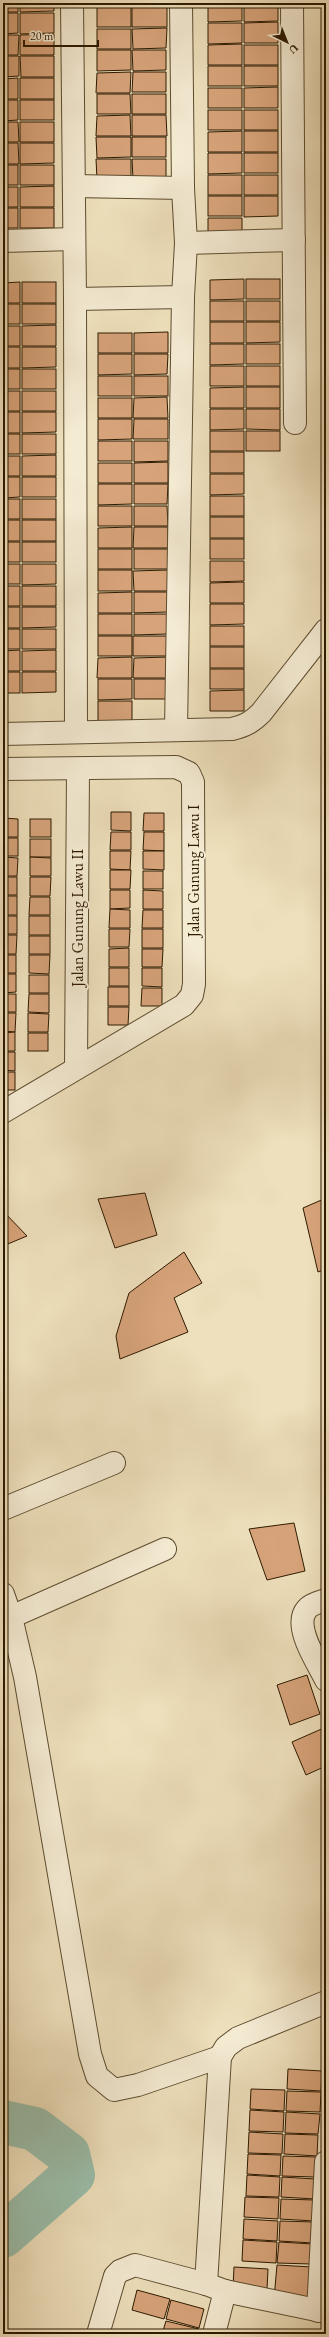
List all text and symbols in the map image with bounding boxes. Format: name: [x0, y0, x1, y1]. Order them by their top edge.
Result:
scale bar: [24, 22, 98, 48]
north arrow: [267, 22, 307, 62]
text: 20 m: [30, 28, 54, 44]
text: U: [285, 41, 302, 58]
street label: Jalan Gunung Lawu I: [183, 804, 204, 939]
street label: Jalan Gunung Lawu II: [67, 848, 88, 989]

